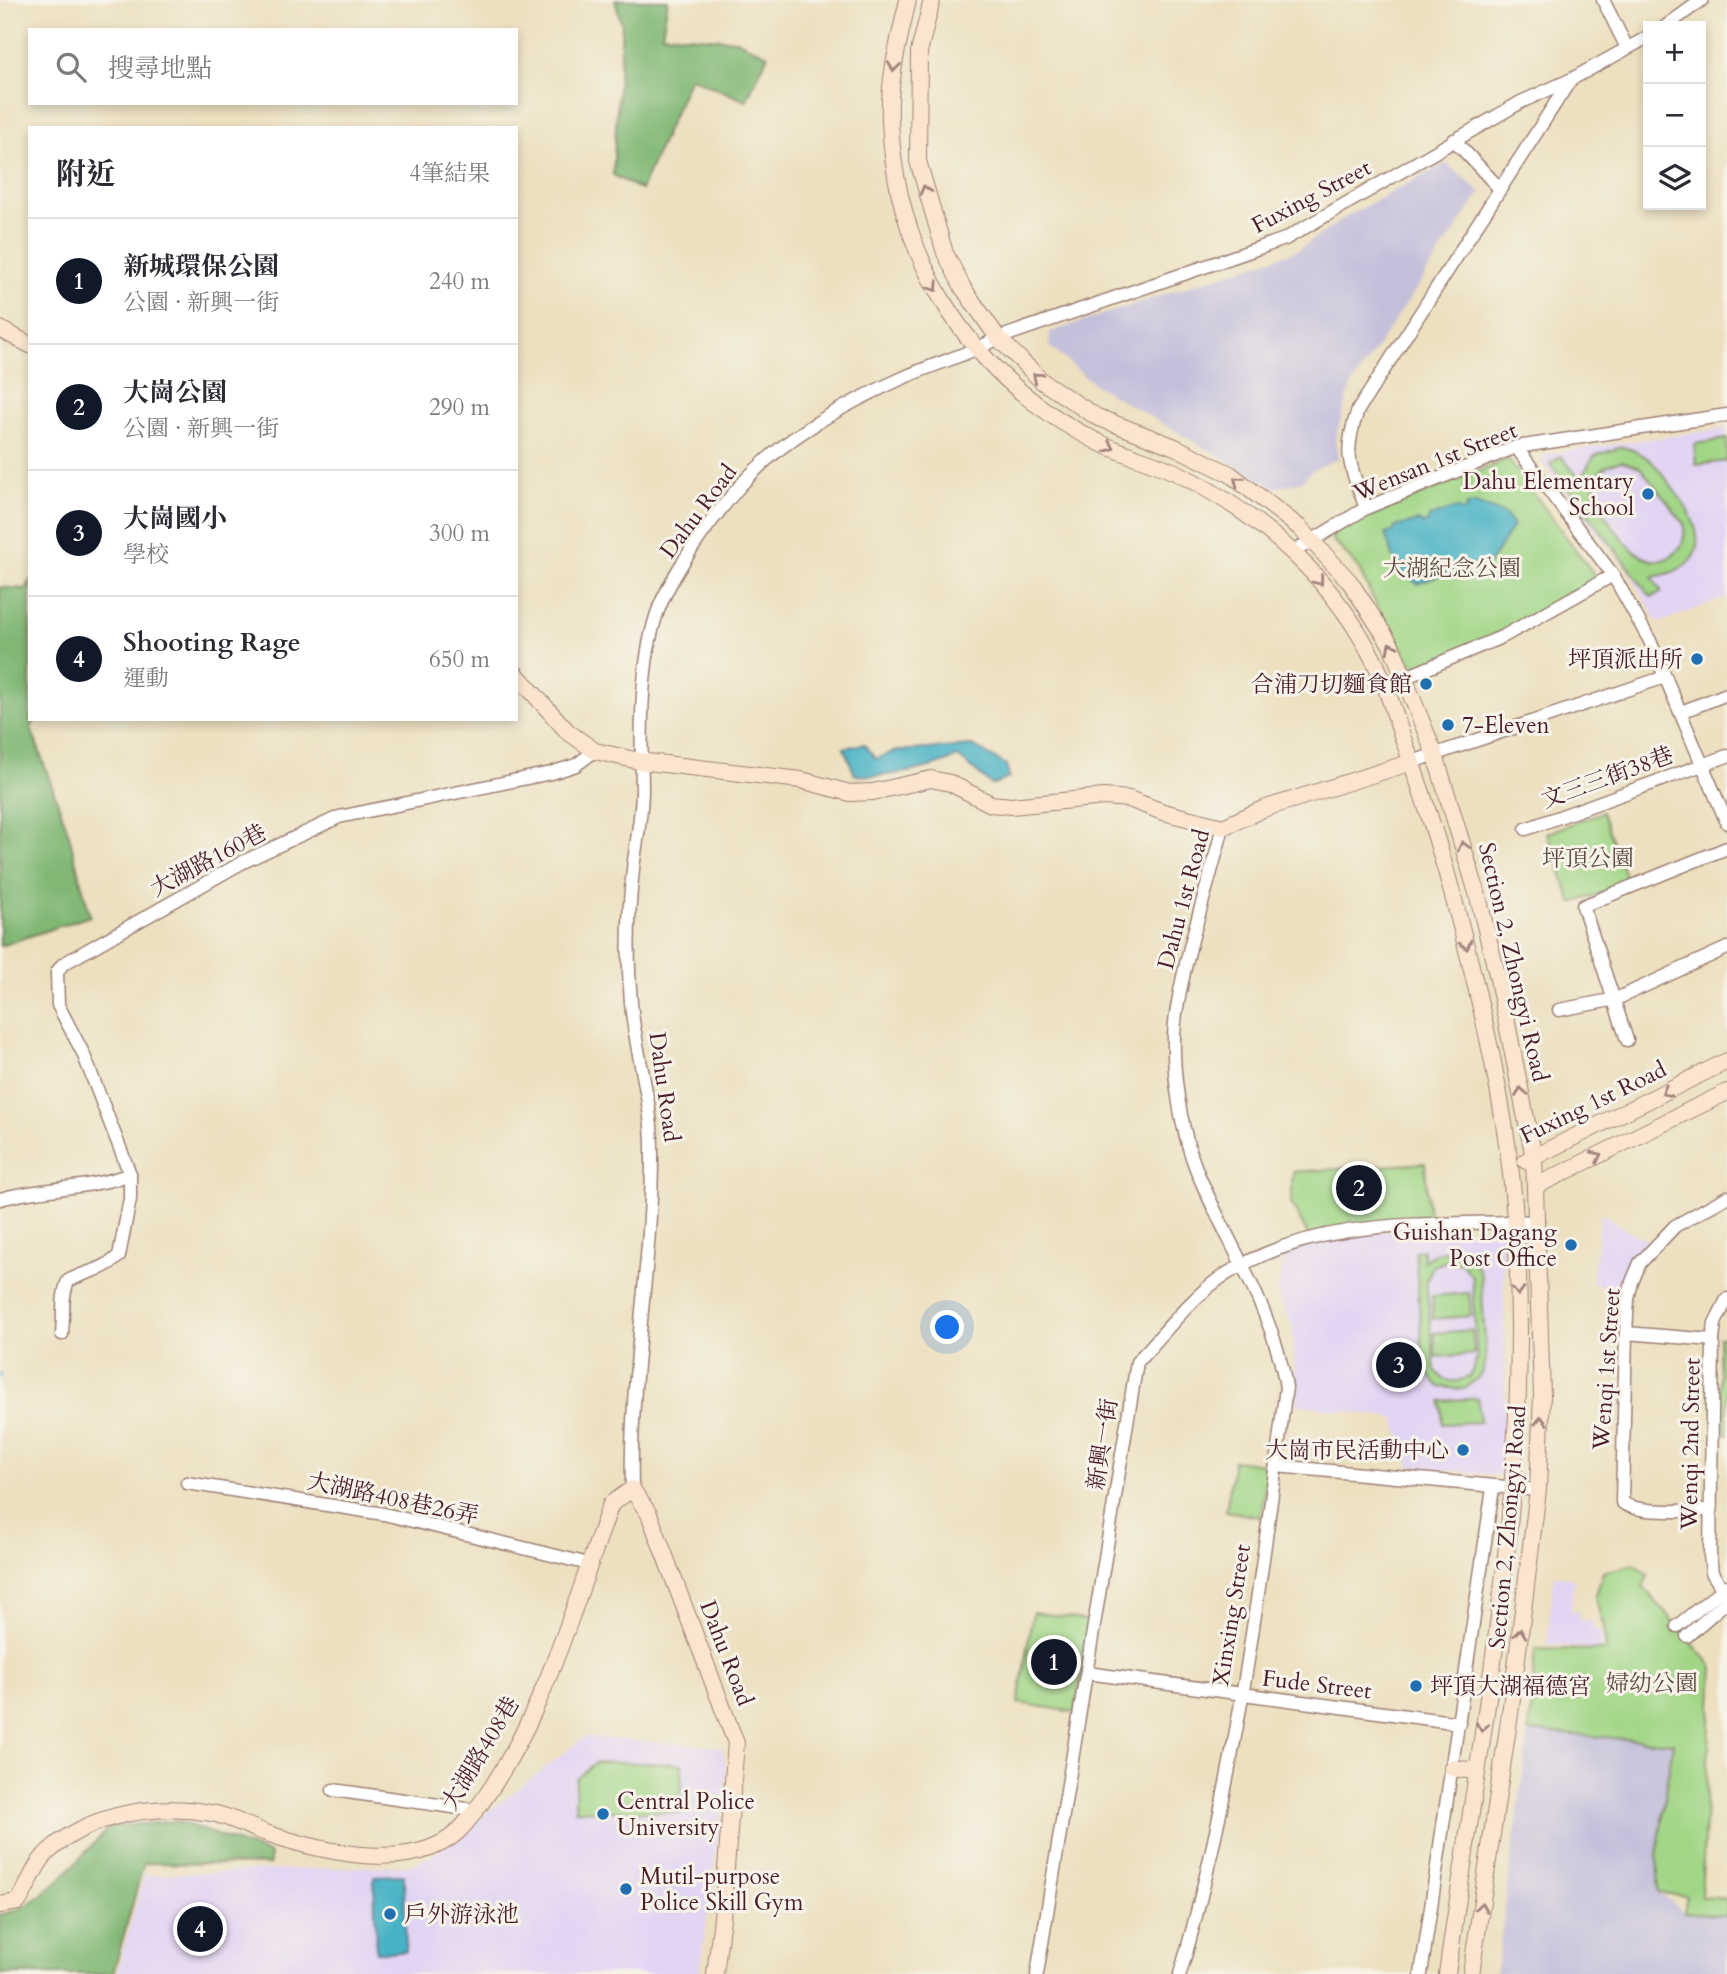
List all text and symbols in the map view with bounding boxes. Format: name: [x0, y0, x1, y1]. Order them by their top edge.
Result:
map controls: [1643, 21, 1706, 210]
button: +: [1643, 21, 1706, 84]
search box: [28, 28, 518, 105]
icon: search: [52, 48, 90, 86]
text: 搜尋地點: [108, 51, 212, 86]
one-way arrow: [886, 61, 901, 73]
button: −: [1643, 84, 1706, 147]
button: layers: [1643, 147, 1706, 210]
street label: Fuxing Street: [1246, 152, 1376, 241]
text: 附近: [56, 154, 116, 195]
text: 4筆結果: [409, 158, 490, 189]
one-way arrow: [919, 184, 934, 196]
text: 新城環保公園: [123, 249, 279, 284]
text: 1: [73, 266, 85, 297]
text: 240 m: [429, 266, 490, 297]
one-way arrow: [926, 279, 938, 292]
text: 公園 · 新興一街: [123, 287, 279, 318]
one-way arrow: [1033, 372, 1045, 385]
text: 大崗公園: [123, 375, 227, 410]
text: 2: [73, 392, 85, 423]
text: 290 m: [429, 392, 490, 423]
text: 公園 · 新興一街: [123, 413, 279, 444]
street label: Wensan 1st Street: [1348, 414, 1522, 509]
one-way arrow: [1103, 438, 1115, 452]
street label: Dahu Road: [653, 457, 745, 565]
place label: Dahu Elementary School: [1463, 466, 1634, 523]
one-way arrow: [1234, 476, 1246, 489]
marker: Dahu Elementary School: [1640, 486, 1656, 502]
text: 大崗國小: [123, 501, 227, 536]
text: 3: [73, 518, 85, 549]
text: 300 m: [429, 518, 490, 549]
text: 學校: [123, 539, 169, 570]
park label: 大湖紀念公園: [1383, 553, 1521, 584]
one-way arrow: [1311, 573, 1324, 585]
text: Shooting Rage: [123, 625, 301, 660]
one-way arrow: [1385, 641, 1399, 654]
text: 4: [73, 644, 85, 675]
text: 650 m: [429, 644, 490, 675]
place label: 坪頂派出所: [1568, 644, 1683, 675]
marker: 坪頂派出所: [1689, 651, 1705, 667]
text: 運動: [123, 663, 169, 694]
place label: 合浦刀切麵食館: [1251, 669, 1412, 700]
marker: 合浦刀切麵食館: [1418, 676, 1434, 692]
place label: 7-Eleven: [1462, 710, 1550, 741]
marker: 7-Eleven: [1440, 717, 1456, 733]
street label: 文三三街38巷: [1537, 739, 1678, 816]
street label: 大湖路160巷: [145, 817, 272, 904]
street label: Dahu 1st Road: [1150, 825, 1217, 972]
one-way arrow: [1457, 840, 1472, 852]
street label: Section 2, Zhongyi Road: [1471, 840, 1556, 1085]
park label: 坪頂公園: [1542, 843, 1634, 874]
one-way arrow: [1458, 938, 1472, 950]
street label: Dahu Road: [641, 1030, 688, 1145]
street label: Fuxing 1st Road: [1515, 1053, 1672, 1151]
one-way arrow: [1661, 1083, 1673, 1097]
one-way arrow: [1514, 1086, 1529, 1098]
one-way arrow: [1590, 1151, 1602, 1165]
pin: 2: [1336, 1162, 1382, 1214]
place label: Guishan Dagang Post Office: [1393, 1217, 1557, 1274]
marker: Guishan Dagang Post Office: [1563, 1237, 1579, 1253]
one-way arrow: [1510, 1285, 1525, 1296]
street label: Wenqi 1st Street: [1585, 1287, 1628, 1452]
your location: [930, 1310, 964, 1344]
pin: 3: [1376, 1339, 1422, 1391]
street label: Wenqi 2nd Street: [1673, 1358, 1708, 1532]
street label: 新興一街: [1080, 1396, 1125, 1492]
street label: Section 2, Zhongyi Road: [1481, 1403, 1534, 1650]
one-way arrow: [1533, 1416, 1548, 1427]
place label: 大崗市民活動中心: [1265, 1435, 1449, 1466]
marker: 大崗市民活動中心: [1455, 1442, 1471, 1458]
street label: 大湖路408巷26弄: [305, 1465, 481, 1532]
street label: Xinxing Street: [1205, 1542, 1258, 1688]
street label: Dahu Road: [692, 1596, 761, 1711]
one-way arrow: [1513, 1627, 1528, 1639]
pin: 1: [1031, 1636, 1077, 1688]
street label: Fude Street: [1260, 1662, 1373, 1707]
park label: 婦幼公園: [1606, 1668, 1698, 1699]
place label: 坪頂大湖福德宮: [1430, 1671, 1591, 1702]
marker: 坪頂大湖福德宮: [1408, 1678, 1424, 1694]
street label: 大湖路408巷: [434, 1691, 527, 1816]
one-way arrow: [1475, 1721, 1490, 1733]
place label: Central Police University: [617, 1786, 755, 1843]
marker: Central Police University: [595, 1806, 611, 1822]
place label: Mutil-purpose Police Skill Gym: [640, 1861, 804, 1918]
marker: Mutil-purpose Police Skill Gym: [618, 1881, 634, 1897]
place label: 戶外游泳池: [404, 1899, 519, 1930]
one-way arrow: [1473, 1901, 1488, 1912]
pin: 4: [177, 1903, 223, 1955]
marker: 戶外游泳池: [382, 1906, 398, 1922]

